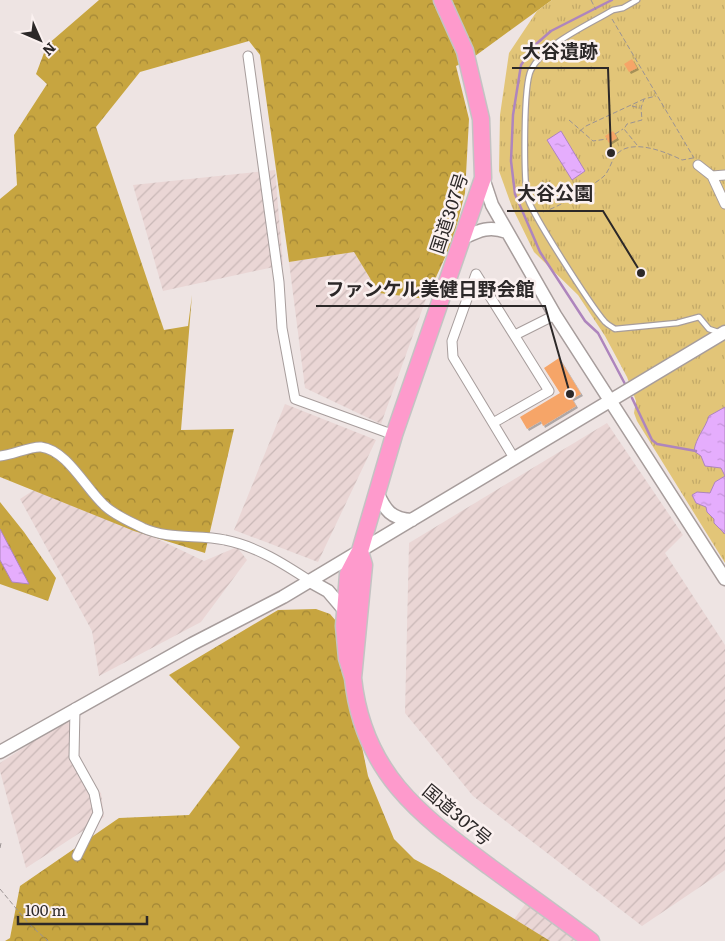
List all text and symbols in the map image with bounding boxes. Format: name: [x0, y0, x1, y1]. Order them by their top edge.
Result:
north arrow: [15, 15, 65, 65]
callout: 大谷遺跡: [512, 34, 608, 68]
text: 大谷遺跡: [522, 36, 598, 64]
text: N: [38, 39, 61, 61]
street label: 国道307号: [422, 169, 474, 257]
callout: 大谷公園: [507, 177, 603, 211]
text: 大谷公園: [517, 178, 593, 206]
callout: ファンケル美健日野会館: [316, 272, 545, 306]
text: ファンケル美健日野会館: [325, 274, 535, 302]
street label: 国道307号: [417, 777, 499, 851]
scale bar: [18, 894, 146, 926]
text: 100 m: [25, 898, 66, 921]

